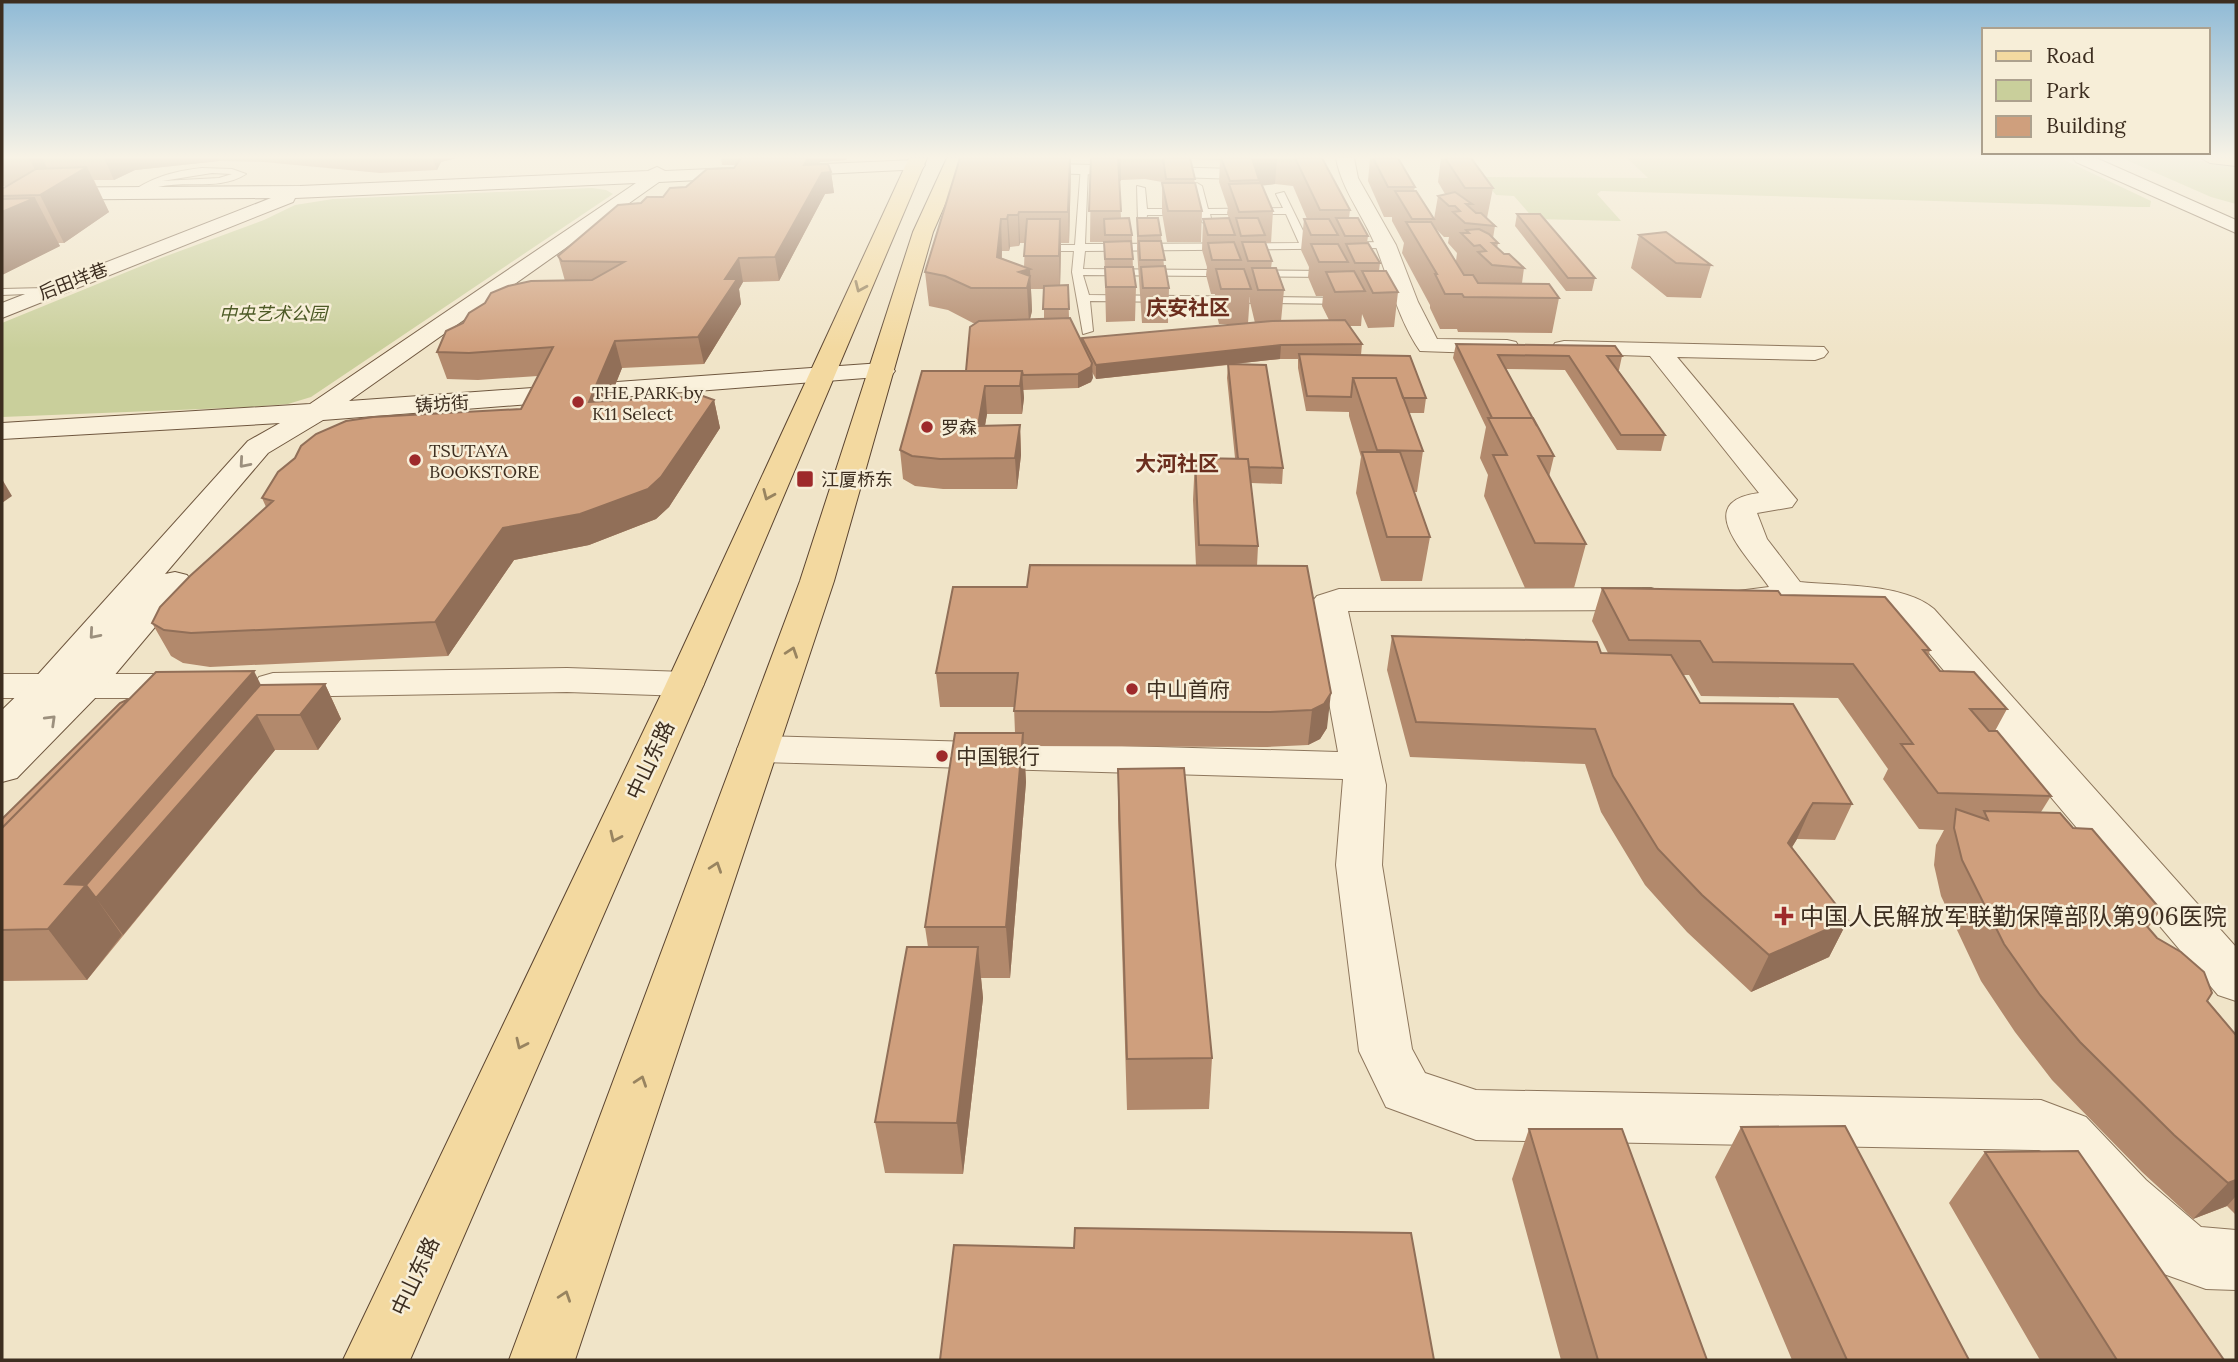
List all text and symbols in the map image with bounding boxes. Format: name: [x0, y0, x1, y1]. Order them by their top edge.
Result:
legend: [1982, 28, 2210, 154]
text: Road: [2046, 42, 2095, 69]
text: Park: [2046, 77, 2090, 104]
text: Building: [2046, 112, 2126, 139]
street label: 后田垟巷: [35, 257, 111, 305]
one-way arrow: [854, 280, 868, 293]
district label: 庆安社区: [1146, 294, 1230, 321]
park label: 中央艺术公园: [219, 302, 330, 325]
place label: THE PARK by K11 Select: [592, 381, 704, 425]
street label: 铸坊街: [414, 391, 470, 417]
marker: THE PARK by K11 Select: [570, 394, 586, 410]
place label: 罗森: [941, 416, 977, 439]
marker: 罗森: [919, 419, 935, 435]
place label: TSUTAYA BOOKSTORE: [429, 439, 539, 483]
district label: 大河社区: [1135, 450, 1219, 477]
marker: TSUTAYA BOOKSTORE: [407, 452, 423, 468]
one-way arrow: [240, 455, 252, 468]
place label: 江厦桥东: [821, 468, 893, 491]
marker: 江厦桥东: [795, 469, 815, 489]
one-way arrow: [762, 488, 776, 501]
one-way arrow: [90, 626, 102, 639]
one-way arrow: [784, 647, 798, 659]
place label: 中山首府: [1146, 676, 1230, 703]
marker: 中山首府: [1124, 681, 1140, 697]
one-way arrow: [42, 716, 55, 729]
street label: 中山东路: [620, 716, 680, 804]
place label: 中国银行: [956, 743, 1040, 770]
marker: 中国银行: [934, 748, 950, 764]
one-way arrow: [609, 830, 623, 842]
one-way arrow: [708, 861, 722, 873]
place label: 中国人民解放军联勤保障部队第906医院: [1800, 901, 2227, 932]
marker: 中国人民解放军联勤保障部队第906医院: [1774, 906, 1794, 926]
one-way arrow: [515, 1037, 529, 1049]
one-way arrow: [633, 1076, 647, 1088]
street label: 中山东路: [385, 1232, 445, 1320]
one-way arrow: [557, 1290, 571, 1302]

